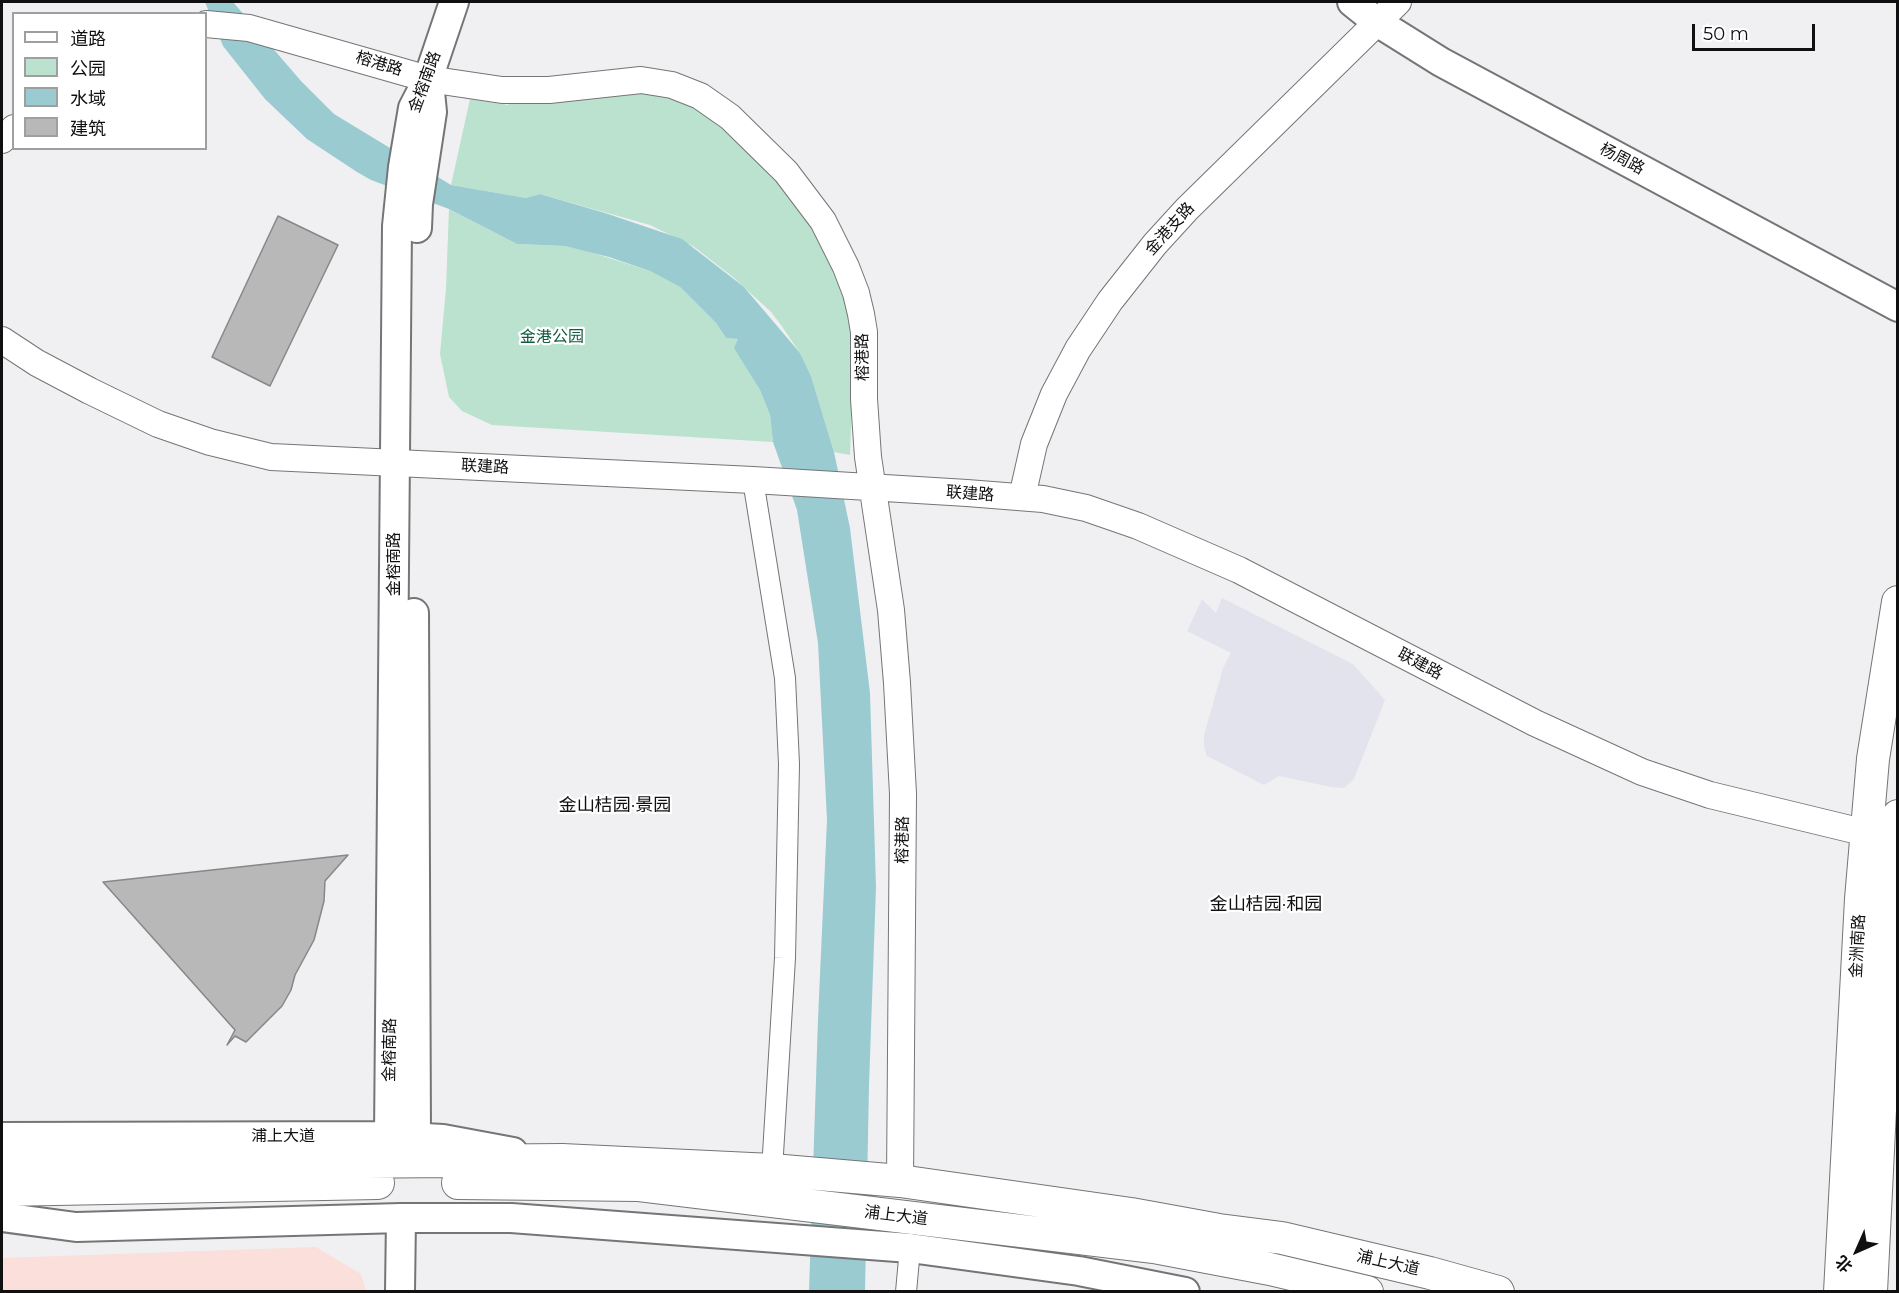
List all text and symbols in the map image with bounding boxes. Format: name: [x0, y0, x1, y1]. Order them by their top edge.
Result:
legend: [12, 12, 207, 150]
scale bar: [1695, 12, 1818, 50]
text: 50 m: [1703, 23, 1749, 45]
text: 道路: [70, 28, 106, 50]
street label: 榕港路: [353, 48, 405, 80]
street label: 金榕南路: [405, 49, 445, 115]
text: 公园: [70, 58, 106, 80]
text: 水域: [70, 88, 106, 110]
text: 建筑: [70, 118, 106, 140]
street label: 杨周路: [1596, 139, 1648, 179]
street label: 金港支路: [1141, 199, 1199, 259]
park label: 金港公园: [520, 327, 584, 347]
street label: 榕港路: [853, 333, 873, 381]
street label: 联建路: [461, 456, 509, 478]
street label: 联建路: [945, 483, 995, 505]
street label: 金榕南路: [384, 532, 404, 596]
street label: 联建路: [1394, 644, 1446, 684]
district label: 金山桔园·景园: [559, 795, 671, 817]
street label: 榕港路: [893, 816, 913, 864]
district label: 金山桔园·和园: [1210, 894, 1322, 916]
street label: 金洲南路: [1847, 914, 1869, 978]
street label: 金榕南路: [380, 1018, 400, 1082]
street label: 浦上大道: [251, 1126, 315, 1146]
street label: 浦上大道: [863, 1203, 929, 1229]
north arrow: [1827, 1221, 1887, 1281]
street label: 浦上大道: [1355, 1246, 1421, 1280]
text: 北: [1832, 1252, 1856, 1276]

